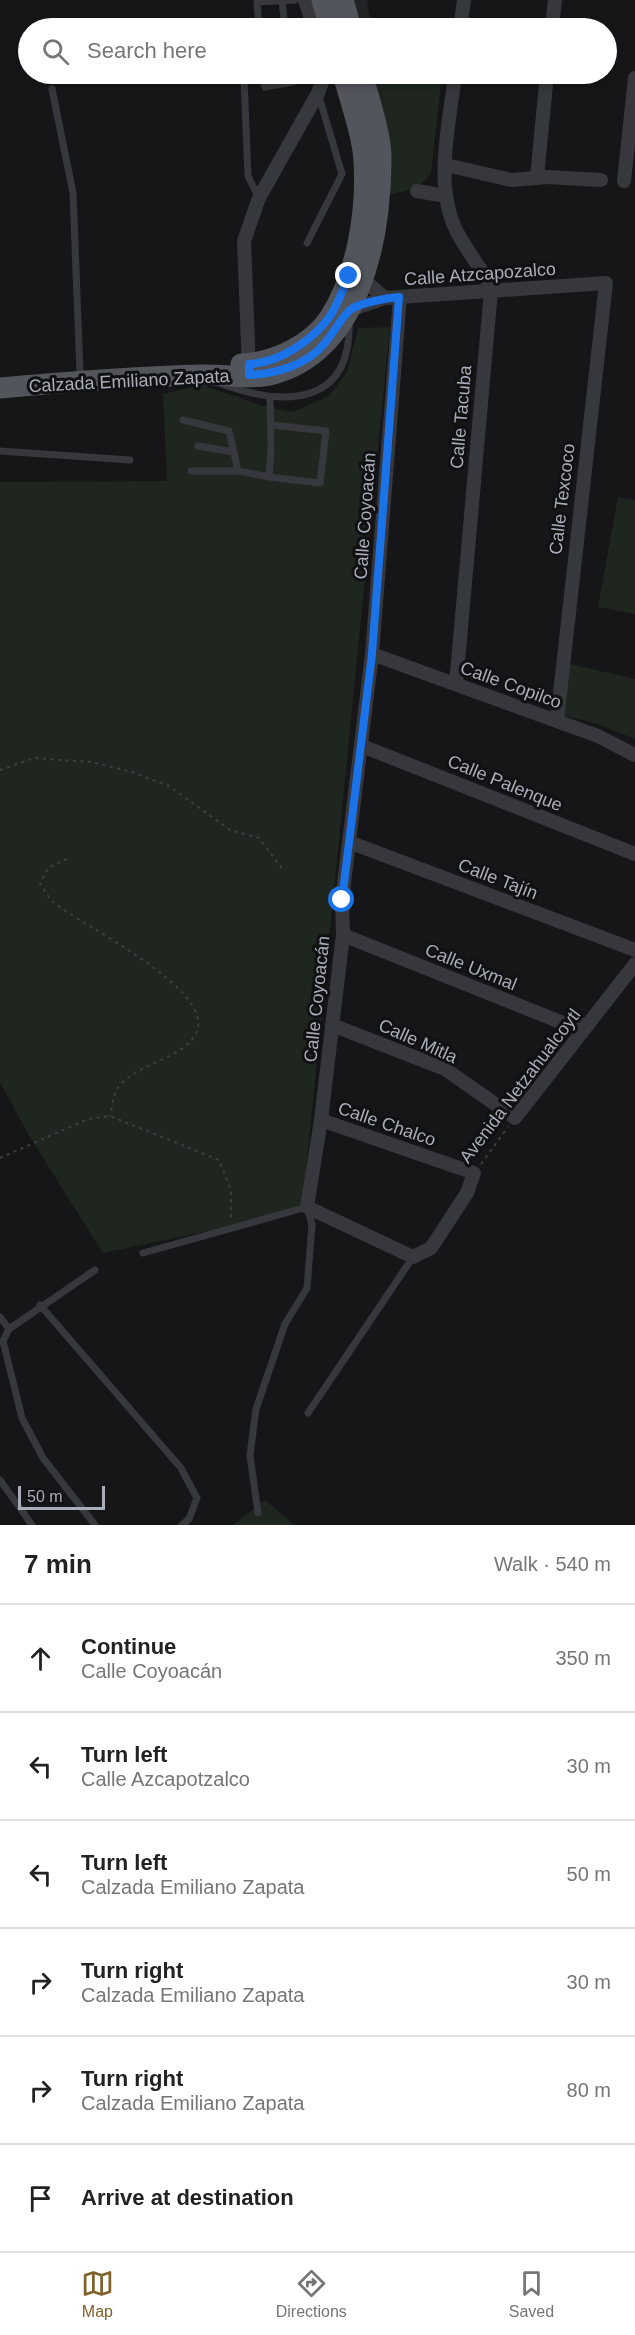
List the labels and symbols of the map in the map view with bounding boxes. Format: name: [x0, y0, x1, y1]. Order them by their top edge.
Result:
street label: Calle Atzcapozalco: [403, 259, 557, 289]
route end: [335, 262, 361, 288]
street label: Calle Tacuba: [447, 363, 476, 470]
street label: Calzada Emiliano Zapata: [28, 366, 231, 396]
street label: Calle Texcoco: [545, 442, 579, 556]
street label: Calle Coyoacán: [351, 452, 379, 580]
street label: Calle Copilco: [458, 657, 564, 713]
street label: Calle Palenque: [445, 751, 565, 815]
street label: Calle Tajín: [455, 855, 541, 903]
route start: [328, 886, 354, 912]
street label: Calle Coyoacán: [300, 935, 334, 1063]
street label: Calle Uxmal: [422, 940, 520, 994]
street label: Avenida Netzahualcoytl: [456, 1005, 584, 1167]
street label: Calle Mitla: [376, 1015, 461, 1068]
street label: Calle Chalco: [335, 1098, 439, 1150]
scale bar: [18, 1483, 105, 1510]

